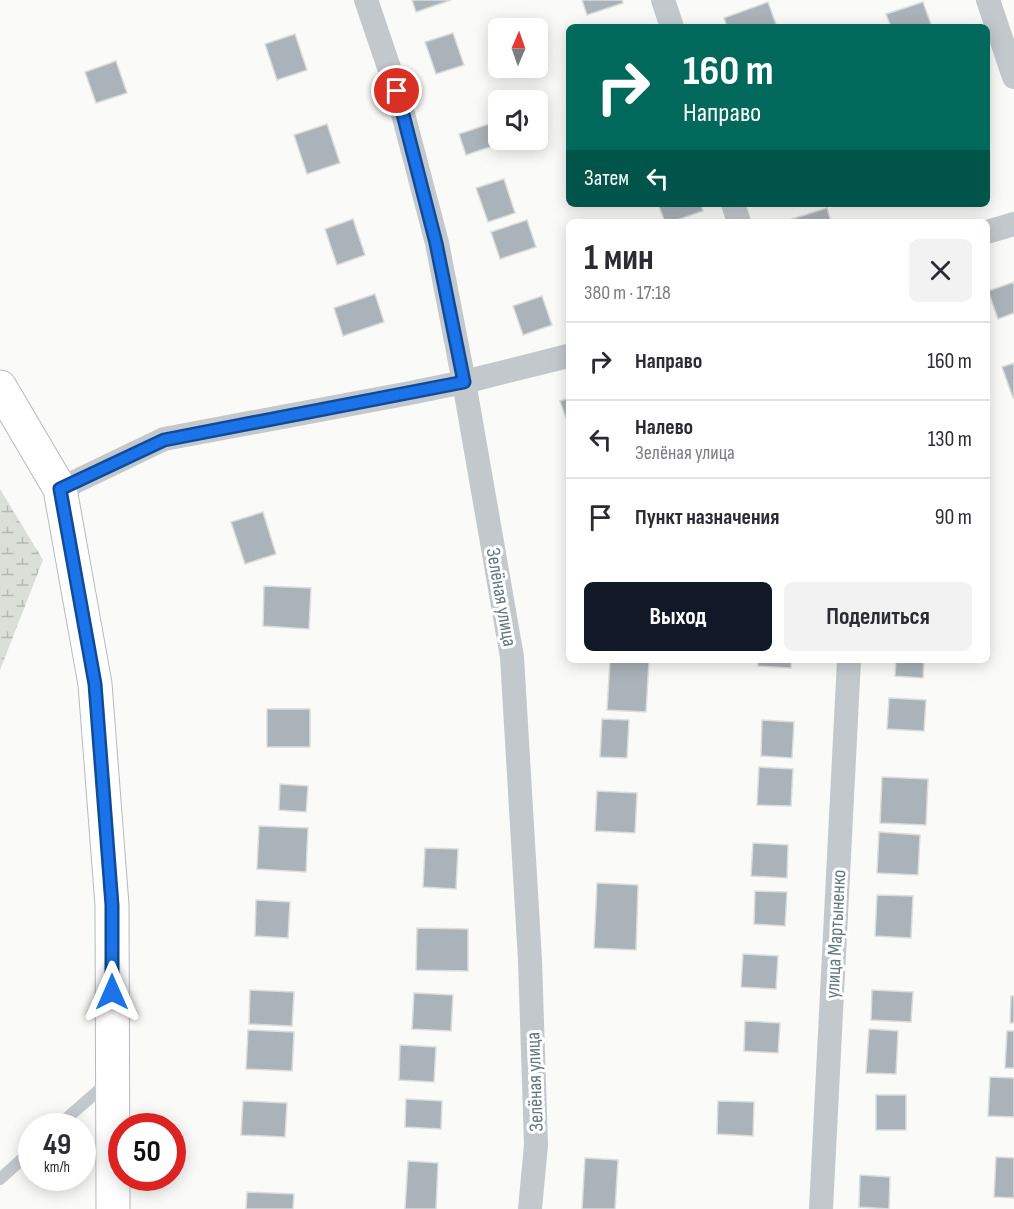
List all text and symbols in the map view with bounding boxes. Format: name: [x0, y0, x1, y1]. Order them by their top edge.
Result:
north arrow: [488, 18, 548, 78]
map controls: [488, 18, 548, 150]
text: 160 m: [683, 46, 774, 97]
icon: right: [584, 48, 662, 126]
pin: [371, 65, 422, 116]
icon: arrive: [380, 74, 413, 107]
button: sound: [488, 90, 548, 150]
text: Направо: [683, 97, 761, 129]
icon: left: [641, 162, 674, 195]
text: Затем: [584, 165, 629, 192]
text: 1 мин: [584, 237, 654, 280]
button: close: [909, 239, 972, 302]
text: 380 m · 17:18: [584, 281, 671, 305]
icon: right: [584, 345, 617, 378]
text: Направо: [635, 348, 702, 375]
text: 160 m: [927, 348, 972, 375]
text: Налево: [635, 414, 693, 441]
icon: left: [584, 423, 617, 456]
text: 130 m: [928, 426, 972, 453]
text: Зелёная улица: [635, 441, 735, 465]
icon: arrive: [584, 501, 617, 534]
text: Пункт назначения: [635, 504, 779, 531]
text: 90 m: [935, 504, 972, 531]
street label: Зелёная улица: [481, 546, 521, 648]
button: Выход: [584, 582, 772, 651]
button: Поделиться: [784, 582, 972, 651]
street label: улица Мартыненко: [821, 869, 851, 999]
position arrow: [80, 960, 144, 1024]
street label: Зелёная улица: [521, 1032, 549, 1132]
speed limit sign: 50: [108, 1113, 186, 1191]
text: 49: [43, 1127, 71, 1163]
text: km/h: [44, 1158, 70, 1177]

